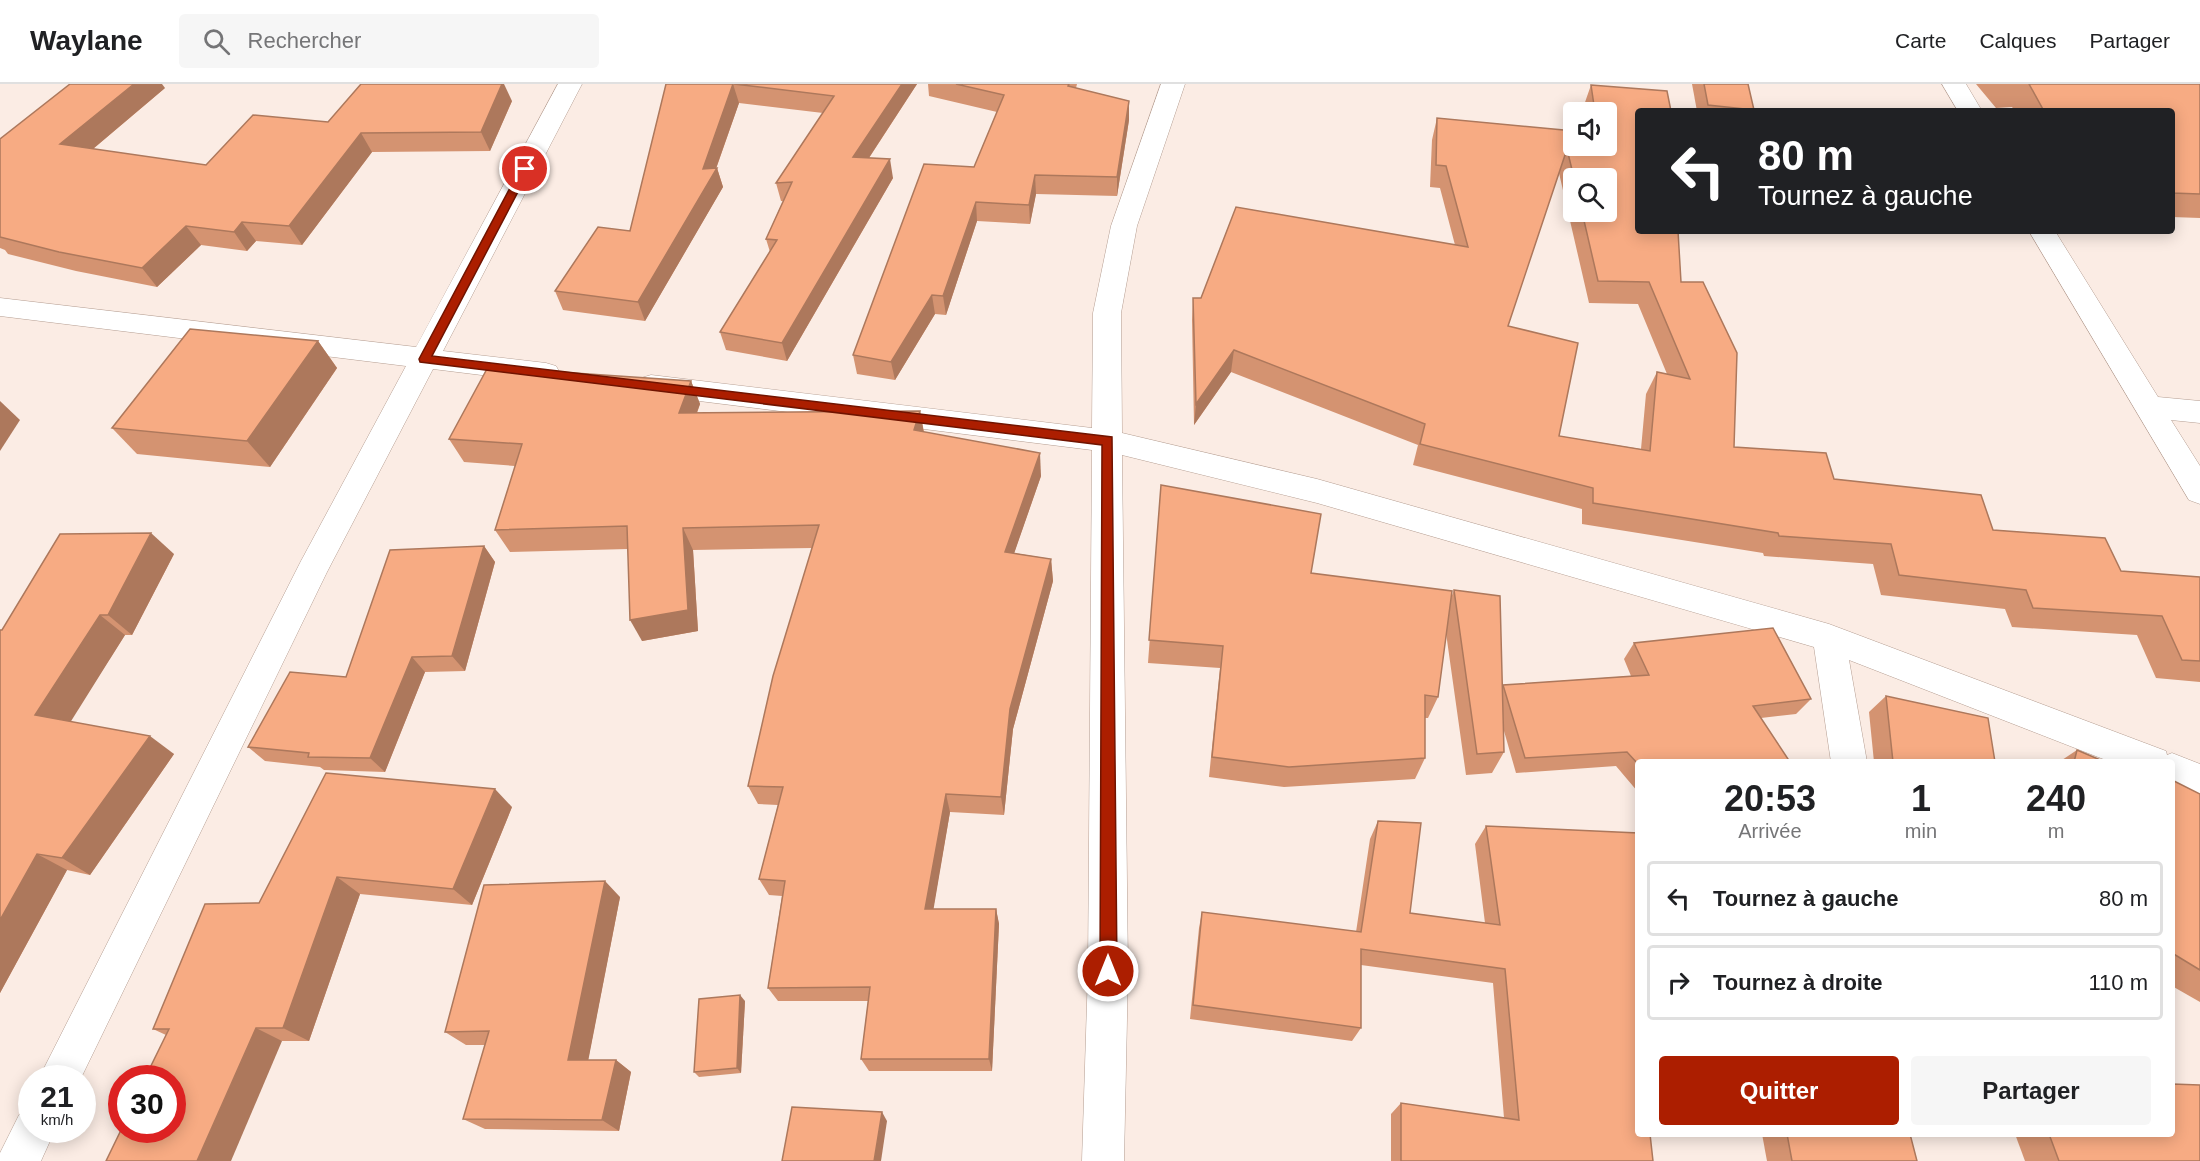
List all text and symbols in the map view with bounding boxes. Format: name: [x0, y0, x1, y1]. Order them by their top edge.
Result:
search box: [179, 14, 599, 68]
text: Waylane: [30, 25, 143, 56]
icon: search: [200, 25, 233, 58]
text: Rechercher: [248, 28, 361, 53]
text: Carte: [1895, 29, 1946, 52]
text: Calques: [1979, 29, 2056, 52]
text: Partager: [2089, 29, 2170, 52]
map controls: [1563, 102, 1617, 222]
button: sound: [1563, 102, 1617, 156]
icon: left: [1659, 132, 1737, 210]
text: 80 m: [1758, 132, 1854, 179]
pin: [499, 143, 550, 194]
icon: arrive: [508, 152, 541, 185]
button: search: [1563, 168, 1617, 222]
text: Tournez à gauche: [1758, 181, 1973, 211]
text: 20:53: [1724, 778, 1816, 819]
text: 1: [1911, 778, 1931, 819]
text: 240: [2026, 778, 2086, 819]
text: Arrivée: [1738, 820, 1802, 842]
text: min: [1905, 820, 1937, 842]
text: m: [2048, 820, 2064, 842]
icon: left: [1662, 882, 1695, 915]
text: Tournez à gauche: [1713, 886, 1898, 911]
text: 80 m: [2099, 886, 2148, 911]
position arrow: [1076, 939, 1140, 1003]
icon: right: [1662, 966, 1695, 999]
text: Tournez à droite: [1713, 970, 1883, 995]
text: 110 m: [2088, 970, 2148, 995]
button: Quitter: [1659, 1056, 1899, 1125]
button: Partager: [1911, 1056, 2151, 1125]
speed limit sign: 30: [108, 1065, 186, 1143]
text: 21: [40, 1080, 74, 1113]
text: km/h: [41, 1111, 73, 1128]

